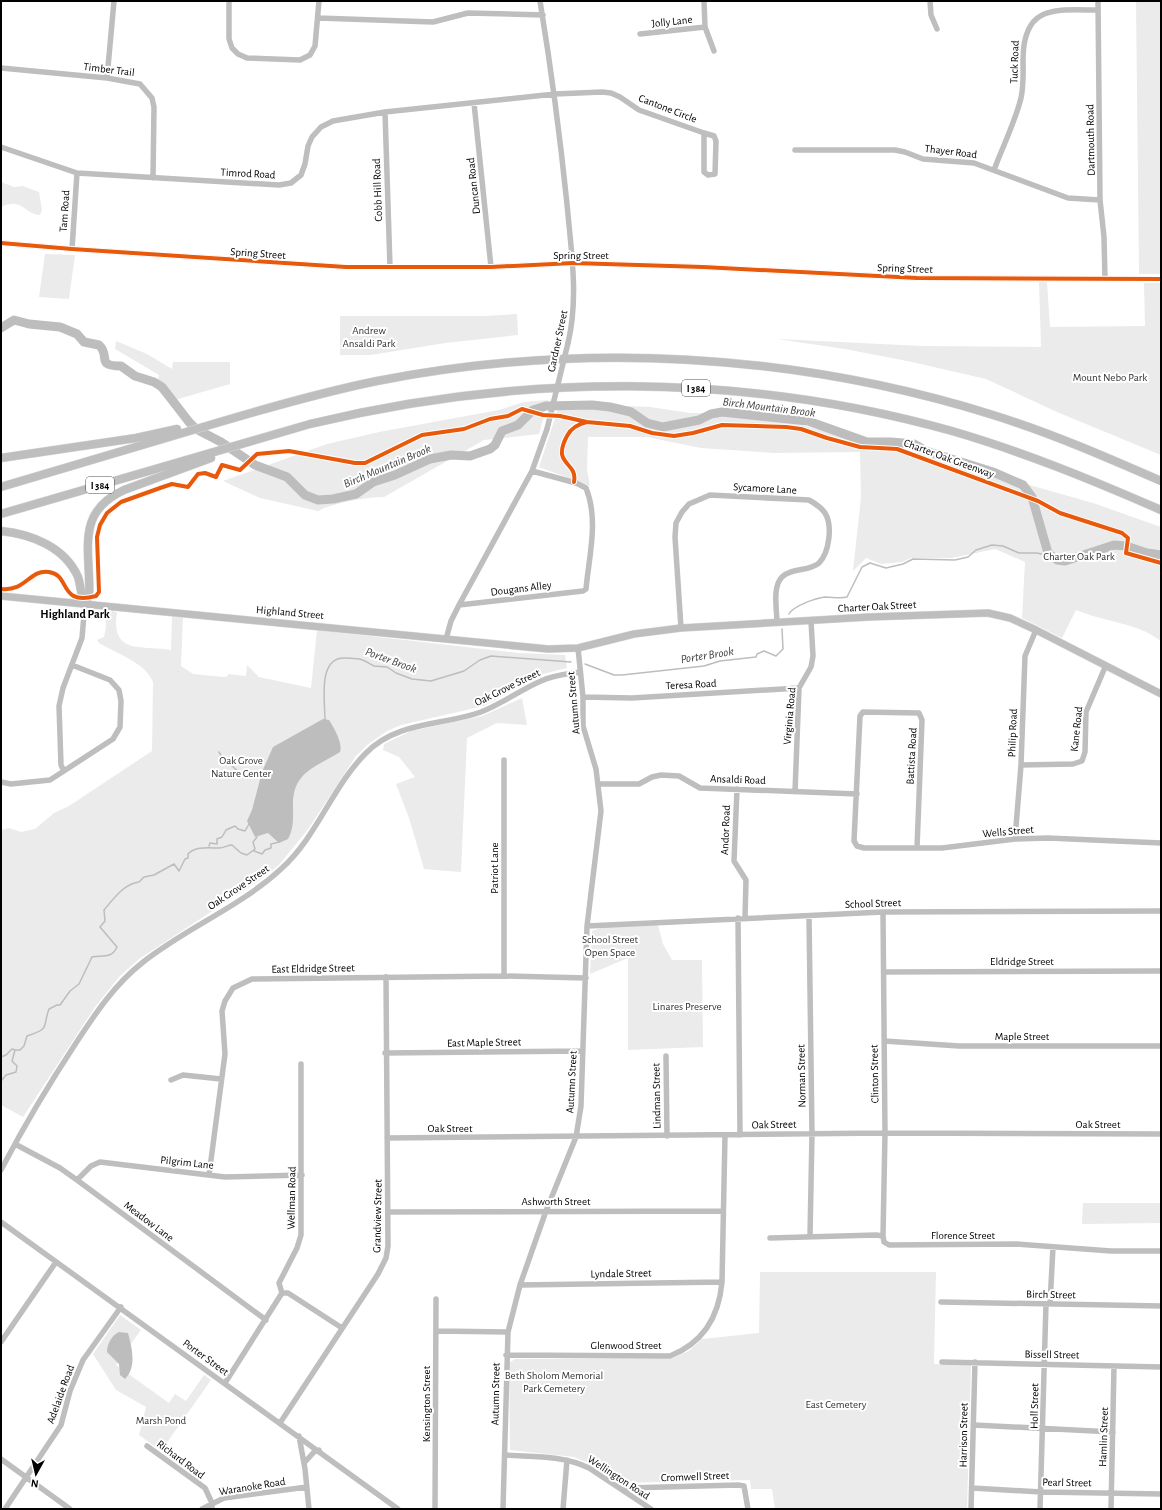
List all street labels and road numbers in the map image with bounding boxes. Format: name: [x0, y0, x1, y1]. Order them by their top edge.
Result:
street label: Jolly Lane: [651, 14, 693, 29]
street label: Tuck Road: [1008, 40, 1021, 84]
street label: Timber Trail: [83, 61, 135, 78]
street label: Cantone Circle: [637, 92, 699, 125]
street label: Dartmouth Road: [1084, 104, 1097, 176]
street label: Thayer Road: [924, 143, 978, 160]
street label: Duncan Road: [465, 157, 482, 215]
street label: Cobb Hill Road: [371, 158, 384, 222]
street label: Timrod Road: [220, 167, 276, 180]
street label: Tam Road: [58, 189, 71, 232]
street label: Spring Street: [230, 246, 287, 261]
street label: Spring Street: [553, 250, 609, 261]
street label: Spring Street: [877, 262, 933, 275]
street label: Gardner Street: [546, 309, 569, 373]
road number: I 384: [682, 380, 710, 396]
street label: Charter Oak Greenway: [902, 437, 996, 480]
road number: I 384: [86, 477, 114, 493]
street label: Sycamore Lane: [733, 481, 797, 496]
street label: Dougans Alley: [490, 579, 553, 598]
street label: Charter Oak Street: [838, 599, 917, 614]
street label: Highland Street: [256, 604, 325, 621]
street label: Oak Grove Street: [473, 667, 542, 708]
street label: Autumn Street: [565, 671, 582, 735]
street label: Teresa Road: [665, 678, 717, 691]
street label: Virginia Road: [782, 687, 798, 745]
street label: Kane Road: [1069, 706, 1084, 752]
street label: Philip Road: [1006, 708, 1019, 758]
street label: Battista Road: [905, 727, 918, 785]
street label: Ansaldi Road: [710, 773, 766, 786]
street label: Andor Road: [719, 804, 732, 855]
street label: Wells Street: [982, 824, 1035, 839]
street label: Patriot Lane: [489, 842, 500, 894]
street label: Oak Grove Street: [206, 863, 271, 912]
street label: School Street: [845, 897, 902, 910]
street label: Eldridge Street: [990, 956, 1054, 967]
street label: East Eldridge Street: [271, 962, 355, 975]
street label: Maple Street: [995, 1031, 1050, 1042]
street label: East Maple Street: [447, 1036, 522, 1049]
street label: Norman Street: [795, 1044, 808, 1108]
street label: Clinton Street: [868, 1044, 881, 1103]
street label: Autumn Street: [564, 1050, 579, 1114]
street label: Lindman Street: [650, 1063, 663, 1129]
street label: Oak Street: [752, 1119, 797, 1130]
street label: Oak Street: [1076, 1119, 1121, 1130]
street label: Oak Street: [428, 1123, 473, 1134]
street label: Pilgrim Lane: [160, 1154, 214, 1171]
street label: Wellman Road: [285, 1166, 298, 1230]
street label: Grandview Street: [371, 1179, 384, 1253]
street label: Ashworth Street: [522, 1196, 591, 1207]
street label: Meadow Lane: [122, 1199, 176, 1244]
street label: Florence Street: [931, 1230, 996, 1241]
street label: Lyndale Street: [590, 1267, 652, 1280]
street label: Birch Street: [1026, 1289, 1076, 1300]
street label: Porter Street: [181, 1337, 231, 1378]
street label: Glenwood Street: [590, 1340, 662, 1351]
street label: Bissell Street: [1024, 1349, 1080, 1360]
street label: Autumn Street: [489, 1362, 502, 1426]
street label: Adelaide Road: [45, 1363, 76, 1425]
street label: Kensington Street: [421, 1365, 432, 1442]
street label: Holl Street: [1029, 1383, 1040, 1429]
street label: Harrison Street: [957, 1402, 970, 1467]
street label: Hamlin Street: [1097, 1406, 1110, 1467]
street label: Richard Road: [155, 1438, 207, 1481]
street label: Wellington Road: [586, 1453, 652, 1502]
street label: Cromwell Street: [661, 1470, 730, 1483]
street label: Waranoke Road: [218, 1476, 286, 1497]
street label: Pearl Street: [1042, 1477, 1092, 1488]

